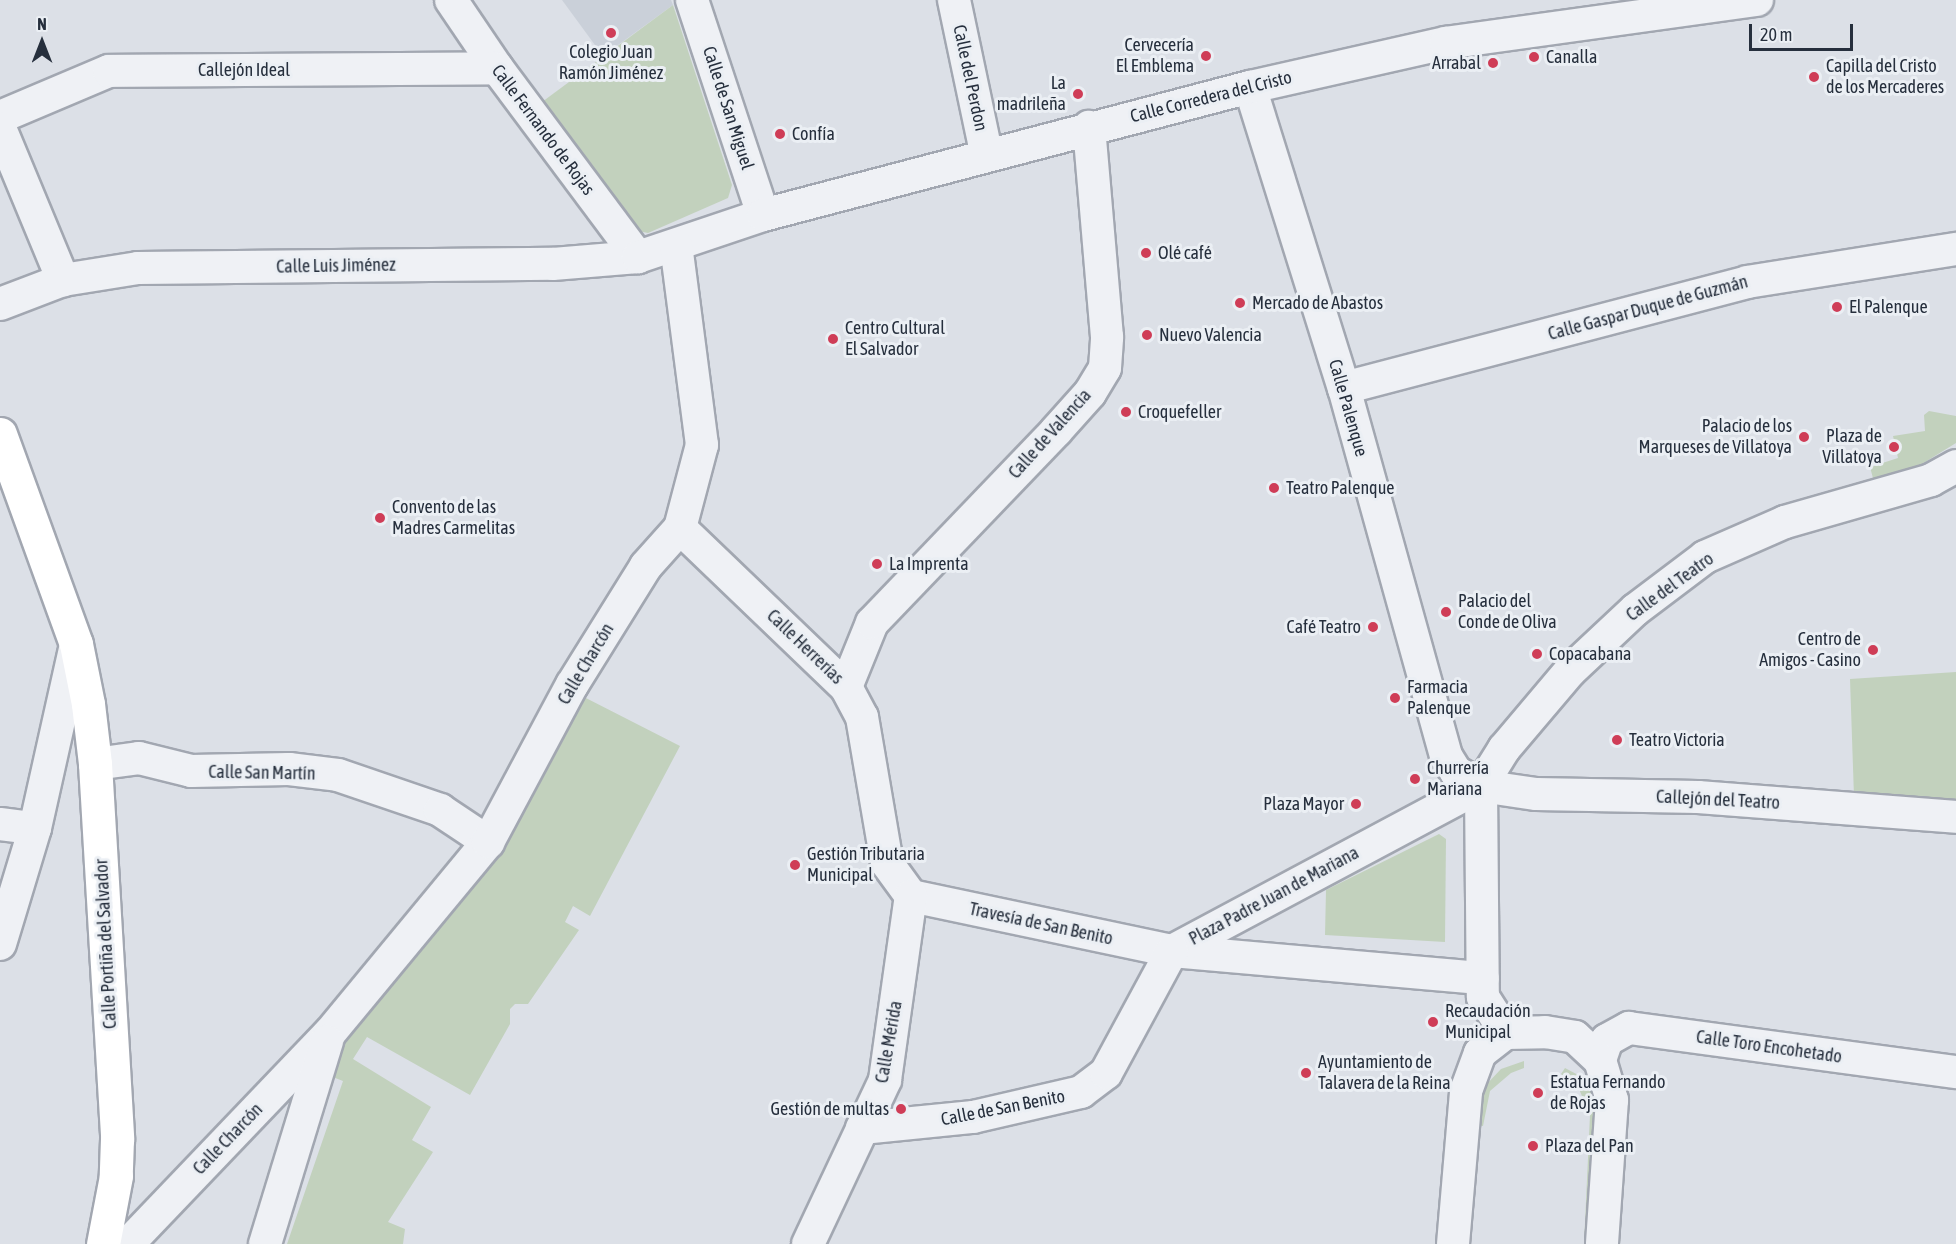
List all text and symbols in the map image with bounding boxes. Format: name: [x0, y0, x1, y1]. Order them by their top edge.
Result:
north arrow: [12, 12, 72, 72]
scale bar: [1752, 12, 1856, 50]
text: N: [37, 15, 47, 33]
street label: Calle del Perdon: [948, 23, 992, 133]
text: 20 m: [1760, 24, 1792, 45]
marker: Colegio Juan Ramón Jiménez: [604, 26, 618, 40]
place label: Cervecería El Emblema: [1116, 35, 1194, 78]
place label: Colegio Juan Ramón Jiménez: [559, 42, 663, 84]
street label: Calle de San Miguel: [698, 44, 758, 172]
place label: Canalla: [1546, 46, 1597, 68]
marker: Cervecería El Emblema: [1199, 49, 1213, 63]
marker: Canalla: [1527, 50, 1541, 64]
place label: Arrabal: [1432, 52, 1481, 74]
marker: Arrabal: [1486, 56, 1500, 70]
place label: Capilla del Cristo de los Mercaderes: [1826, 56, 1944, 98]
street label: Callejón Ideal: [198, 59, 290, 81]
street label: Calle Fernando de Rojas: [487, 61, 599, 199]
street label: Calle Corredera del Cristo: [1128, 66, 1294, 128]
marker: Capilla del Cristo de los Mercaderes: [1807, 70, 1821, 84]
place label: La madrileña: [997, 73, 1066, 116]
marker: La madrileña: [1071, 87, 1085, 101]
place label: Confía: [792, 123, 835, 145]
marker: Confía: [773, 127, 787, 141]
place label: Olé café: [1158, 242, 1212, 264]
marker: Olé café: [1139, 246, 1153, 260]
street label: Calle Luis Jiménez: [276, 254, 396, 278]
street label: Calle Gaspar Duque de Guzmán: [1546, 271, 1750, 345]
place label: Mercado de Abastos: [1252, 292, 1383, 314]
marker: Mercado de Abastos: [1233, 296, 1247, 310]
place label: El Palenque: [1849, 296, 1928, 318]
marker: El Palenque: [1830, 300, 1844, 314]
place label: Centro Cultural El Salvador: [845, 318, 945, 360]
place label: Nuevo Valencia: [1159, 324, 1262, 346]
marker: Nuevo Valencia: [1140, 328, 1154, 342]
marker: Centro Cultural El Salvador: [826, 332, 840, 346]
street label: Calle Palenque: [1324, 357, 1372, 459]
street label: Calle de Valencia: [1004, 385, 1096, 483]
place label: Croquefeller: [1138, 401, 1221, 423]
marker: Croquefeller: [1119, 405, 1133, 419]
place label: Palacio de los Marqueses de Villatoya: [1639, 416, 1792, 458]
place label: Plaza de Villatoya: [1822, 426, 1882, 468]
marker: Palacio de los Marqueses de Villatoya: [1797, 430, 1811, 444]
marker: Plaza de Villatoya: [1887, 440, 1901, 454]
place label: Teatro Palenque: [1286, 477, 1395, 499]
marker: Teatro Palenque: [1267, 481, 1281, 495]
place label: Convento de las Madres Carmelitas: [392, 497, 515, 540]
marker: Convento de las Madres Carmelitas: [373, 511, 387, 525]
street label: Calle del Teatro: [1622, 548, 1718, 626]
place label: La Imprenta: [889, 553, 969, 575]
marker: La Imprenta: [870, 557, 884, 571]
place label: Palacio del Conde de Oliva: [1458, 591, 1557, 634]
street label: Calle Herrerías: [762, 605, 848, 689]
marker: Palacio del Conde de Oliva: [1439, 605, 1453, 619]
place label: Café Teatro: [1287, 616, 1361, 638]
street label: Calle Charcón: [553, 620, 619, 708]
marker: Café Teatro: [1366, 620, 1380, 634]
place label: Centro de Amigos - Casino: [1759, 629, 1861, 672]
place label: Copacabana: [1549, 643, 1631, 665]
marker: Centro de Amigos - Casino: [1866, 643, 1880, 657]
marker: Copacabana: [1530, 647, 1544, 661]
place label: Farmacia Palenque: [1407, 677, 1471, 720]
marker: Farmacia Palenque: [1388, 691, 1402, 705]
place label: Teatro Victoria: [1629, 729, 1725, 751]
marker: Teatro Victoria: [1610, 733, 1624, 747]
place label: Churrería Mariana: [1427, 758, 1489, 800]
street label: Calle San Martín: [208, 761, 316, 785]
marker: Churrería Mariana: [1408, 772, 1422, 786]
street label: Callejón del Teatro: [1655, 786, 1781, 814]
place label: Plaza Mayor: [1263, 793, 1344, 815]
marker: Plaza Mayor: [1349, 797, 1363, 811]
street label: Plaza Padre Juan de Mariana: [1185, 842, 1363, 950]
place label: Gestión Tributaria Municipal: [807, 844, 925, 886]
marker: Gestión Tributaria Municipal: [788, 858, 802, 872]
street label: Calle Portiña del Salvador: [91, 859, 121, 1029]
street label: Travesía de San Benito: [967, 898, 1115, 950]
street label: Calle Mérida: [871, 999, 907, 1085]
place label: Recaudación Municipal: [1445, 1001, 1531, 1044]
marker: Recaudación Municipal: [1426, 1015, 1440, 1029]
street label: Calle Toro Encohetado: [1695, 1026, 1843, 1068]
place label: Ayuntamiento de Talavera de la Reina: [1318, 1052, 1451, 1094]
marker: Ayuntamiento de Talavera de la Reina: [1299, 1066, 1313, 1080]
place label: Estatua Fernando de Rojas: [1550, 1072, 1665, 1114]
street label: Calle de San Benito: [939, 1085, 1067, 1131]
marker: Estatua Fernando de Rojas: [1531, 1086, 1545, 1100]
place label: Gestión de multas: [770, 1098, 889, 1120]
street label: Calle Charcón: [189, 1099, 267, 1179]
marker: Gestión de multas: [894, 1102, 908, 1116]
place label: Plaza del Pan: [1545, 1135, 1634, 1157]
marker: Plaza del Pan: [1526, 1139, 1540, 1153]

